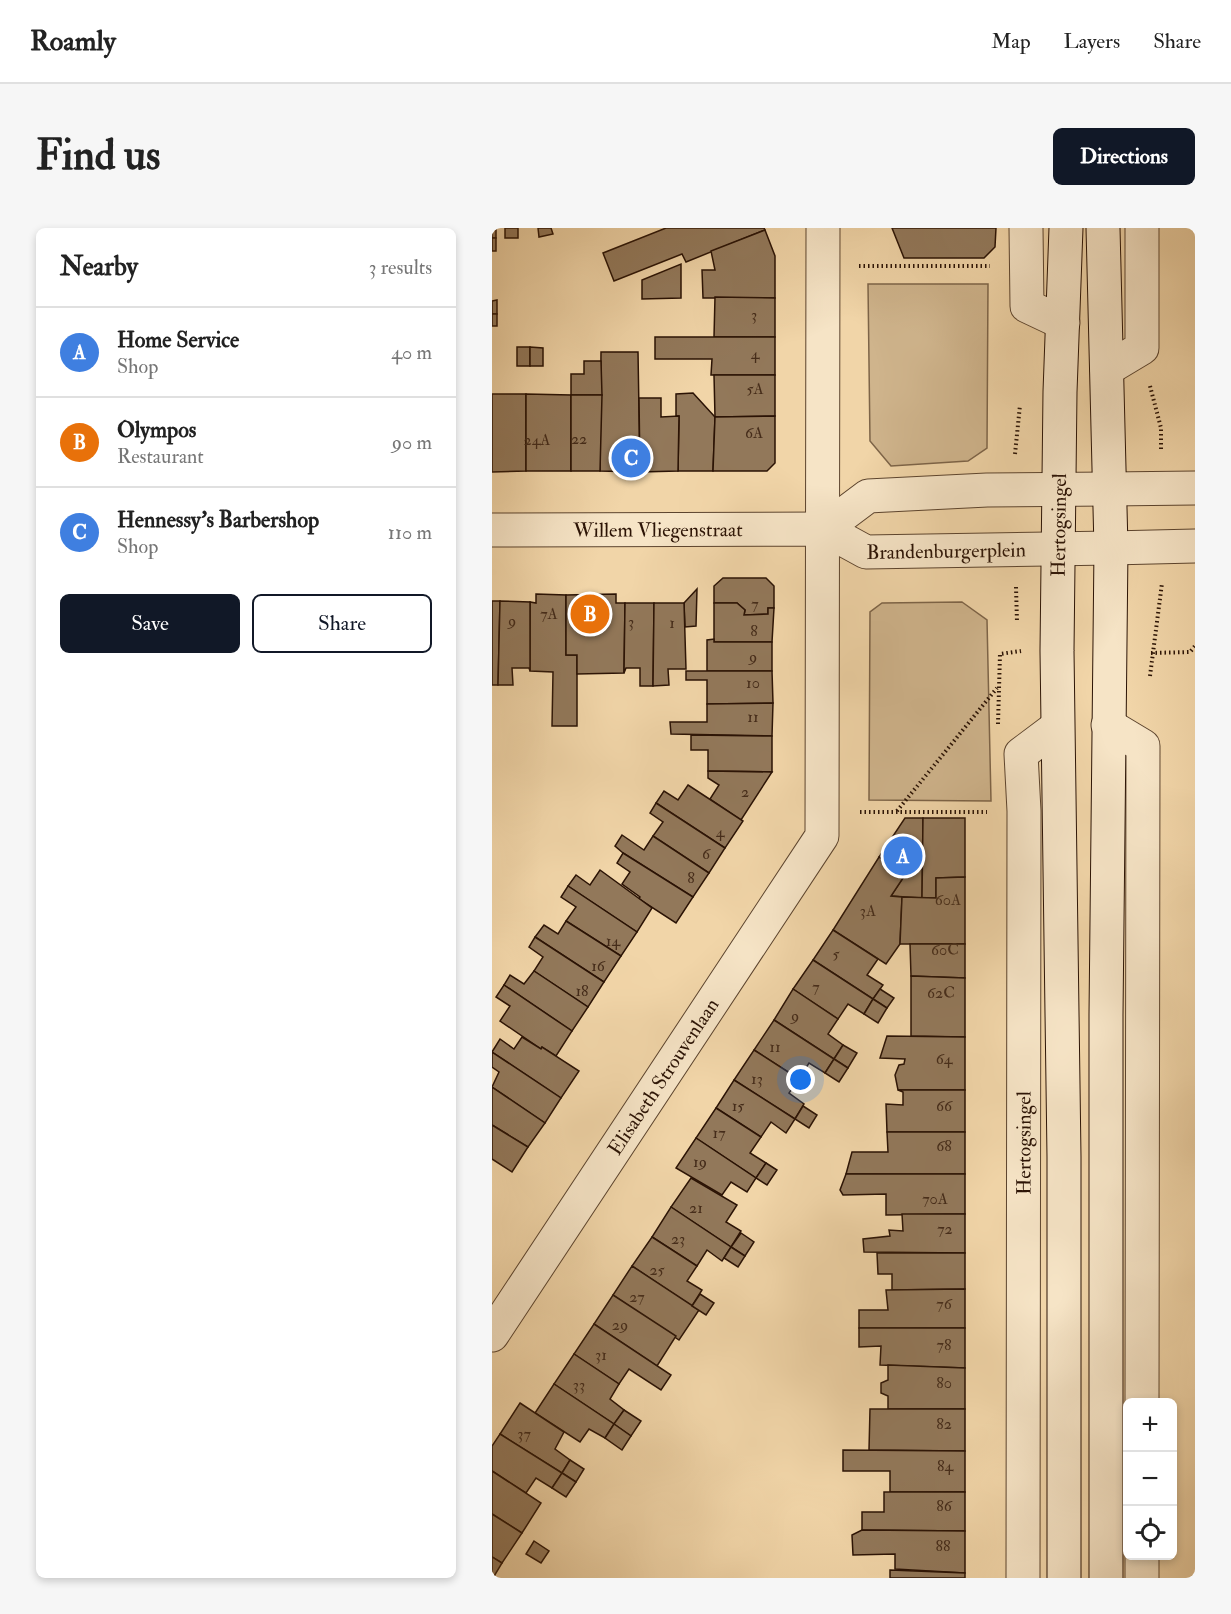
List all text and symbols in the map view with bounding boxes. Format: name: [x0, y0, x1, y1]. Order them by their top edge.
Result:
text: Roamly: [30, 24, 116, 59]
text: Map: [991, 28, 1031, 55]
text: Layers: [1064, 28, 1120, 55]
text: Share: [1153, 28, 1201, 55]
button: Directions: [1053, 128, 1195, 185]
text: Find us: [36, 130, 160, 182]
text: Nearby: [60, 251, 138, 283]
text: 3 results: [369, 255, 432, 280]
house number: 3: [751, 305, 757, 325]
text: Home Service: [117, 326, 239, 354]
text: A: [73, 340, 86, 365]
text: 40 m: [391, 340, 432, 365]
house number: 4: [751, 344, 761, 364]
text: Shop: [117, 354, 158, 379]
house number: 5A: [746, 379, 764, 399]
text: Olympos: [117, 416, 196, 444]
house number: 6A: [745, 423, 763, 443]
house number: 22: [571, 429, 587, 449]
text: B: [73, 430, 86, 455]
text: 90 m: [392, 430, 432, 455]
house number: 24A: [524, 430, 550, 450]
pin: C: [612, 436, 650, 480]
text: Restaurant: [117, 444, 204, 469]
street label: Hertogsingel: [1045, 473, 1072, 577]
text: Hennessy's Barbershop: [117, 506, 319, 534]
street label: Willem Vliegenstraat: [572, 517, 743, 542]
text: C: [72, 520, 87, 545]
text: 110 m: [388, 520, 432, 545]
text: Shop: [117, 534, 158, 559]
street label: Brandenburgerplein: [866, 537, 1026, 564]
pin: B: [570, 592, 610, 636]
button: Save: [60, 594, 240, 653]
button: Share: [252, 594, 432, 653]
house number: 7: [751, 594, 759, 614]
house number: 7A: [540, 604, 558, 624]
house number: 9: [507, 611, 516, 631]
house number: 3: [628, 612, 634, 632]
house number: 1: [669, 613, 675, 633]
house number: 8: [750, 621, 758, 641]
house number: 9: [748, 647, 757, 667]
house number: 10: [746, 673, 760, 693]
house number: 11: [747, 707, 759, 727]
house number: 2: [741, 782, 749, 802]
house number: 4: [716, 822, 726, 842]
pin: A: [884, 834, 922, 878]
house number: 6: [702, 844, 711, 864]
house number: 8: [687, 868, 695, 888]
house number: 60A: [935, 890, 961, 910]
house number: 3A: [860, 901, 876, 921]
house number: 14: [606, 931, 622, 951]
house number: 60C: [931, 940, 959, 960]
house number: 5: [832, 944, 840, 964]
house number: 16: [591, 956, 606, 976]
house number: 7: [812, 977, 820, 997]
house number: 18: [575, 981, 589, 1001]
house number: 62C: [927, 983, 955, 1003]
street label: Elisabeth Strouvenlaan: [602, 993, 724, 1160]
house number: 9: [790, 1006, 799, 1026]
house number: 11: [769, 1037, 781, 1057]
house number: 64: [936, 1049, 954, 1069]
your location: [786, 1065, 815, 1094]
house number: 13: [751, 1069, 763, 1089]
street label: Hertogsingel: [1011, 1091, 1036, 1195]
house number: 15: [732, 1096, 744, 1116]
house number: 66: [936, 1096, 953, 1116]
house number: 17: [712, 1123, 726, 1143]
house number: 68: [936, 1136, 952, 1156]
house number: 19: [693, 1152, 707, 1172]
house number: 70A: [922, 1189, 948, 1209]
house number: 21: [689, 1198, 703, 1218]
house number: 72: [937, 1219, 953, 1239]
house number: 23: [671, 1229, 685, 1249]
house number: 25: [649, 1260, 665, 1280]
house number: 27: [629, 1287, 645, 1307]
house number: 76: [936, 1294, 953, 1314]
house number: 29: [612, 1315, 628, 1335]
house number: 78: [937, 1335, 952, 1355]
house number: 31: [595, 1345, 607, 1365]
house number: 80: [936, 1373, 952, 1393]
house number: 33: [573, 1375, 585, 1395]
map controls: [1123, 1398, 1177, 1560]
button: +: [1123, 1398, 1177, 1452]
house number: 82: [936, 1414, 952, 1434]
house number: 37: [517, 1424, 531, 1444]
button: −: [1123, 1452, 1177, 1506]
house number: 84: [937, 1456, 954, 1476]
house number: 86: [936, 1496, 953, 1516]
button: locate: [1123, 1506, 1177, 1560]
house number: 88: [935, 1536, 951, 1556]

